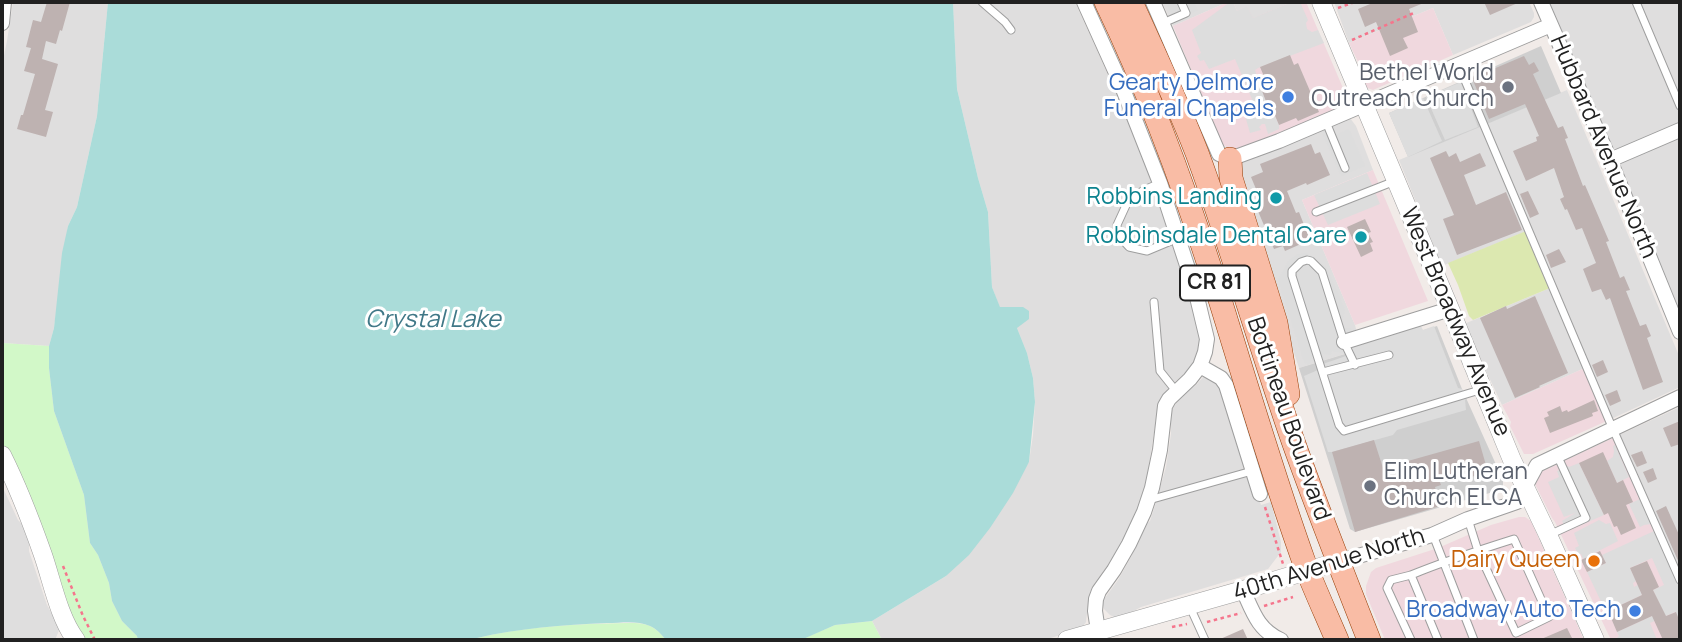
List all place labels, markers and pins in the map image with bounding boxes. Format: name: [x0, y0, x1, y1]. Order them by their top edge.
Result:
place label: Bethel World Outreach Church: [1311, 60, 1494, 114]
place label: Gearty Delmore Funeral Chapels: [1104, 70, 1274, 124]
marker: Bethel World Outreach Church: [1500, 79, 1516, 95]
marker: Gearty Delmore Funeral Chapels: [1280, 89, 1296, 105]
place label: Robbins Landing: [1087, 184, 1262, 212]
marker: Robbins Landing: [1268, 190, 1284, 206]
place label: Robbinsdale Dental Care: [1086, 223, 1347, 251]
marker: Robbinsdale Dental Care: [1353, 229, 1369, 245]
place label: Elim Lutheran Church ELCA: [1384, 459, 1528, 513]
marker: Elim Lutheran Church ELCA: [1362, 478, 1378, 494]
place label: Dairy Queen: [1451, 547, 1580, 575]
marker: Dairy Queen: [1586, 553, 1602, 569]
place label: Broadway Auto Tech: [1406, 597, 1621, 625]
marker: Broadway Auto Tech: [1627, 603, 1643, 619]

